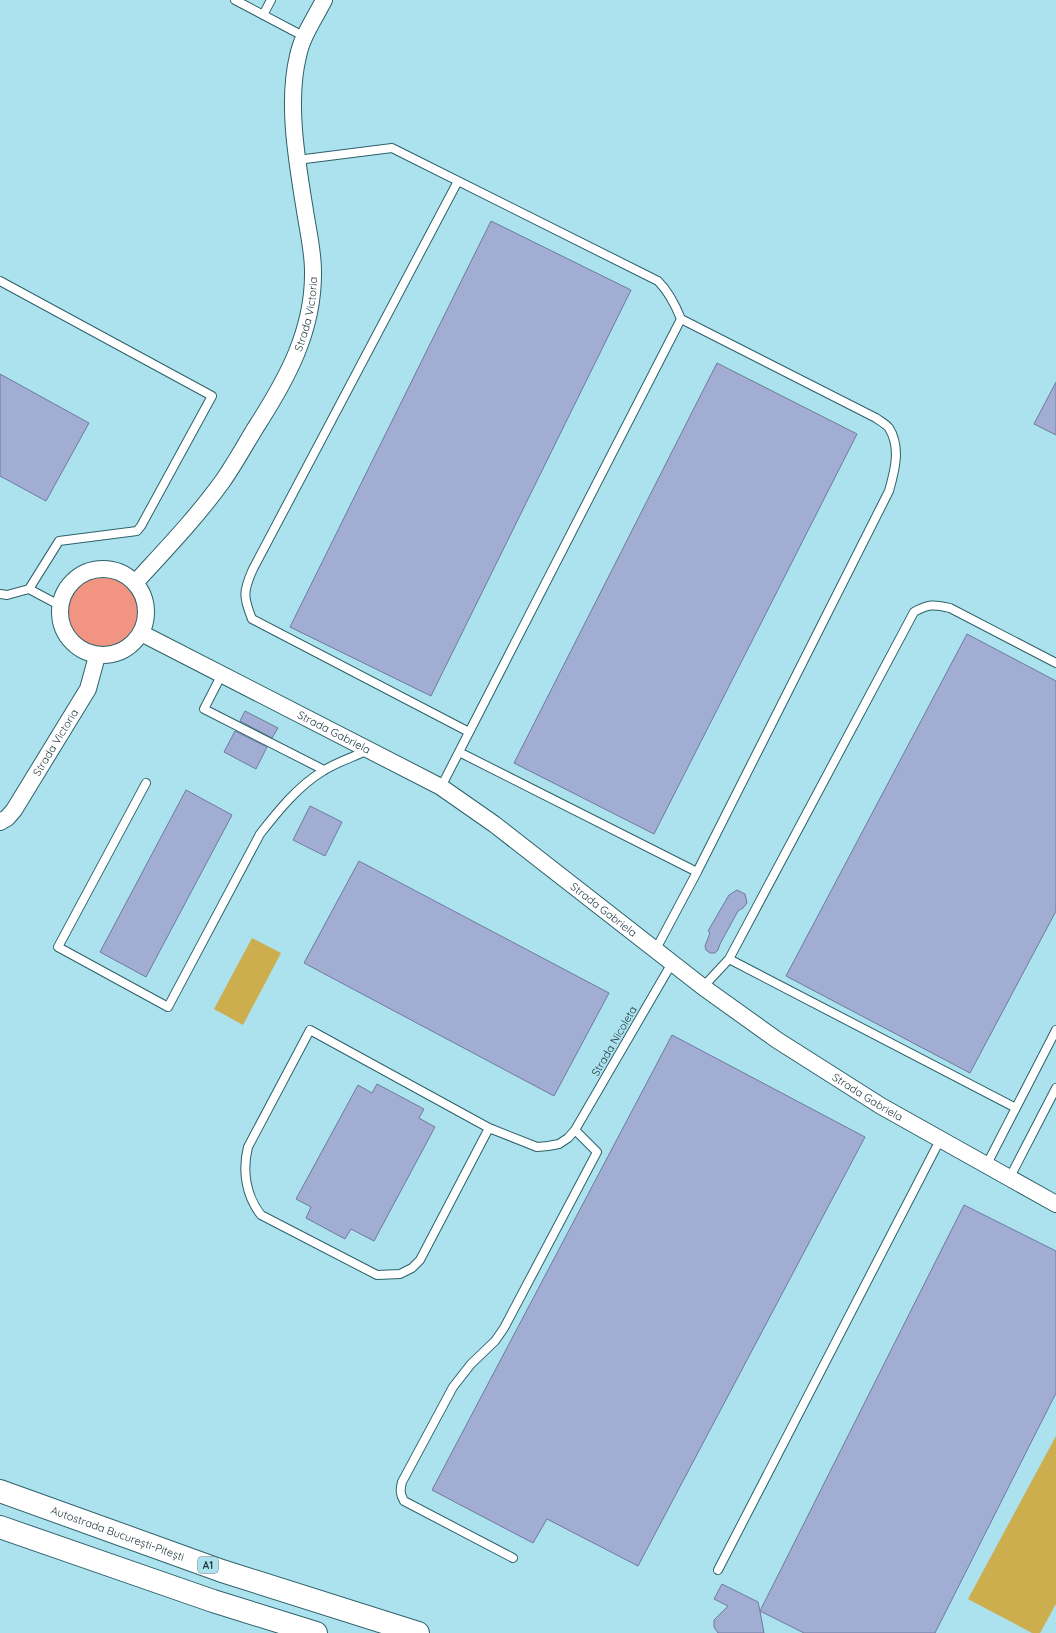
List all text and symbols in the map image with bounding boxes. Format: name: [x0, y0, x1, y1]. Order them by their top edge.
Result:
street label: Strada Victoria: [291, 277, 320, 353]
street label: Strada Victoria: [30, 706, 81, 778]
street label: Strada Gabriela: [295, 708, 373, 757]
street label: Strada Gabriela: [568, 879, 640, 940]
street label: Strada Nicoleta: [588, 1003, 640, 1079]
street label: Strada Gabriela: [830, 1070, 905, 1124]
street label: Autostrada București-Pitești: [49, 1503, 186, 1564]
road number: A1: [198, 1557, 218, 1573]

